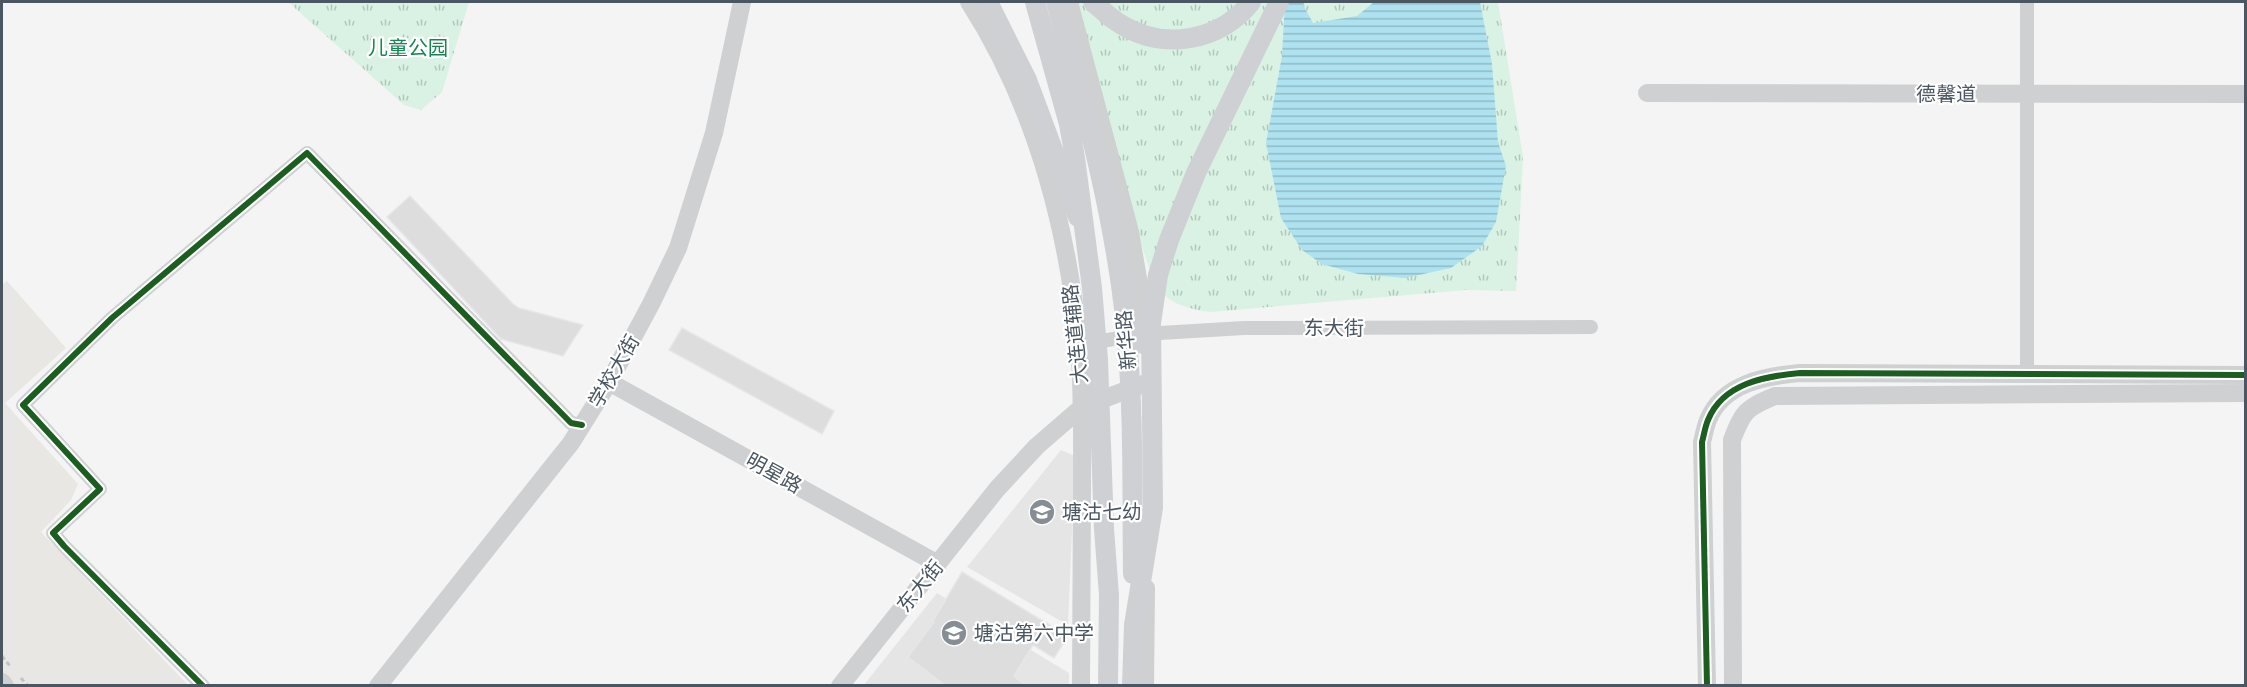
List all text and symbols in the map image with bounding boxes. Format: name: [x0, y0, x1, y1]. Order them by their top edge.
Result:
park label: 儿童公园: [368, 34, 448, 62]
street label: 德馨道: [1916, 80, 1976, 108]
street label: 大连道辅路: [1056, 283, 1094, 385]
street label: 新华路: [1109, 309, 1143, 371]
street label: 东大街: [1304, 314, 1364, 342]
street label: 学校大街: [582, 329, 646, 413]
street label: 明星路: [741, 446, 807, 500]
school or university icon: 塘沽七幼: [1027, 497, 1057, 527]
place label: 塘沽七幼: [1062, 498, 1142, 526]
street label: 东大街: [890, 554, 950, 618]
school or university icon: 塘沽第六中学: [939, 618, 969, 648]
place label: 塘沽第六中学: [974, 619, 1094, 647]

